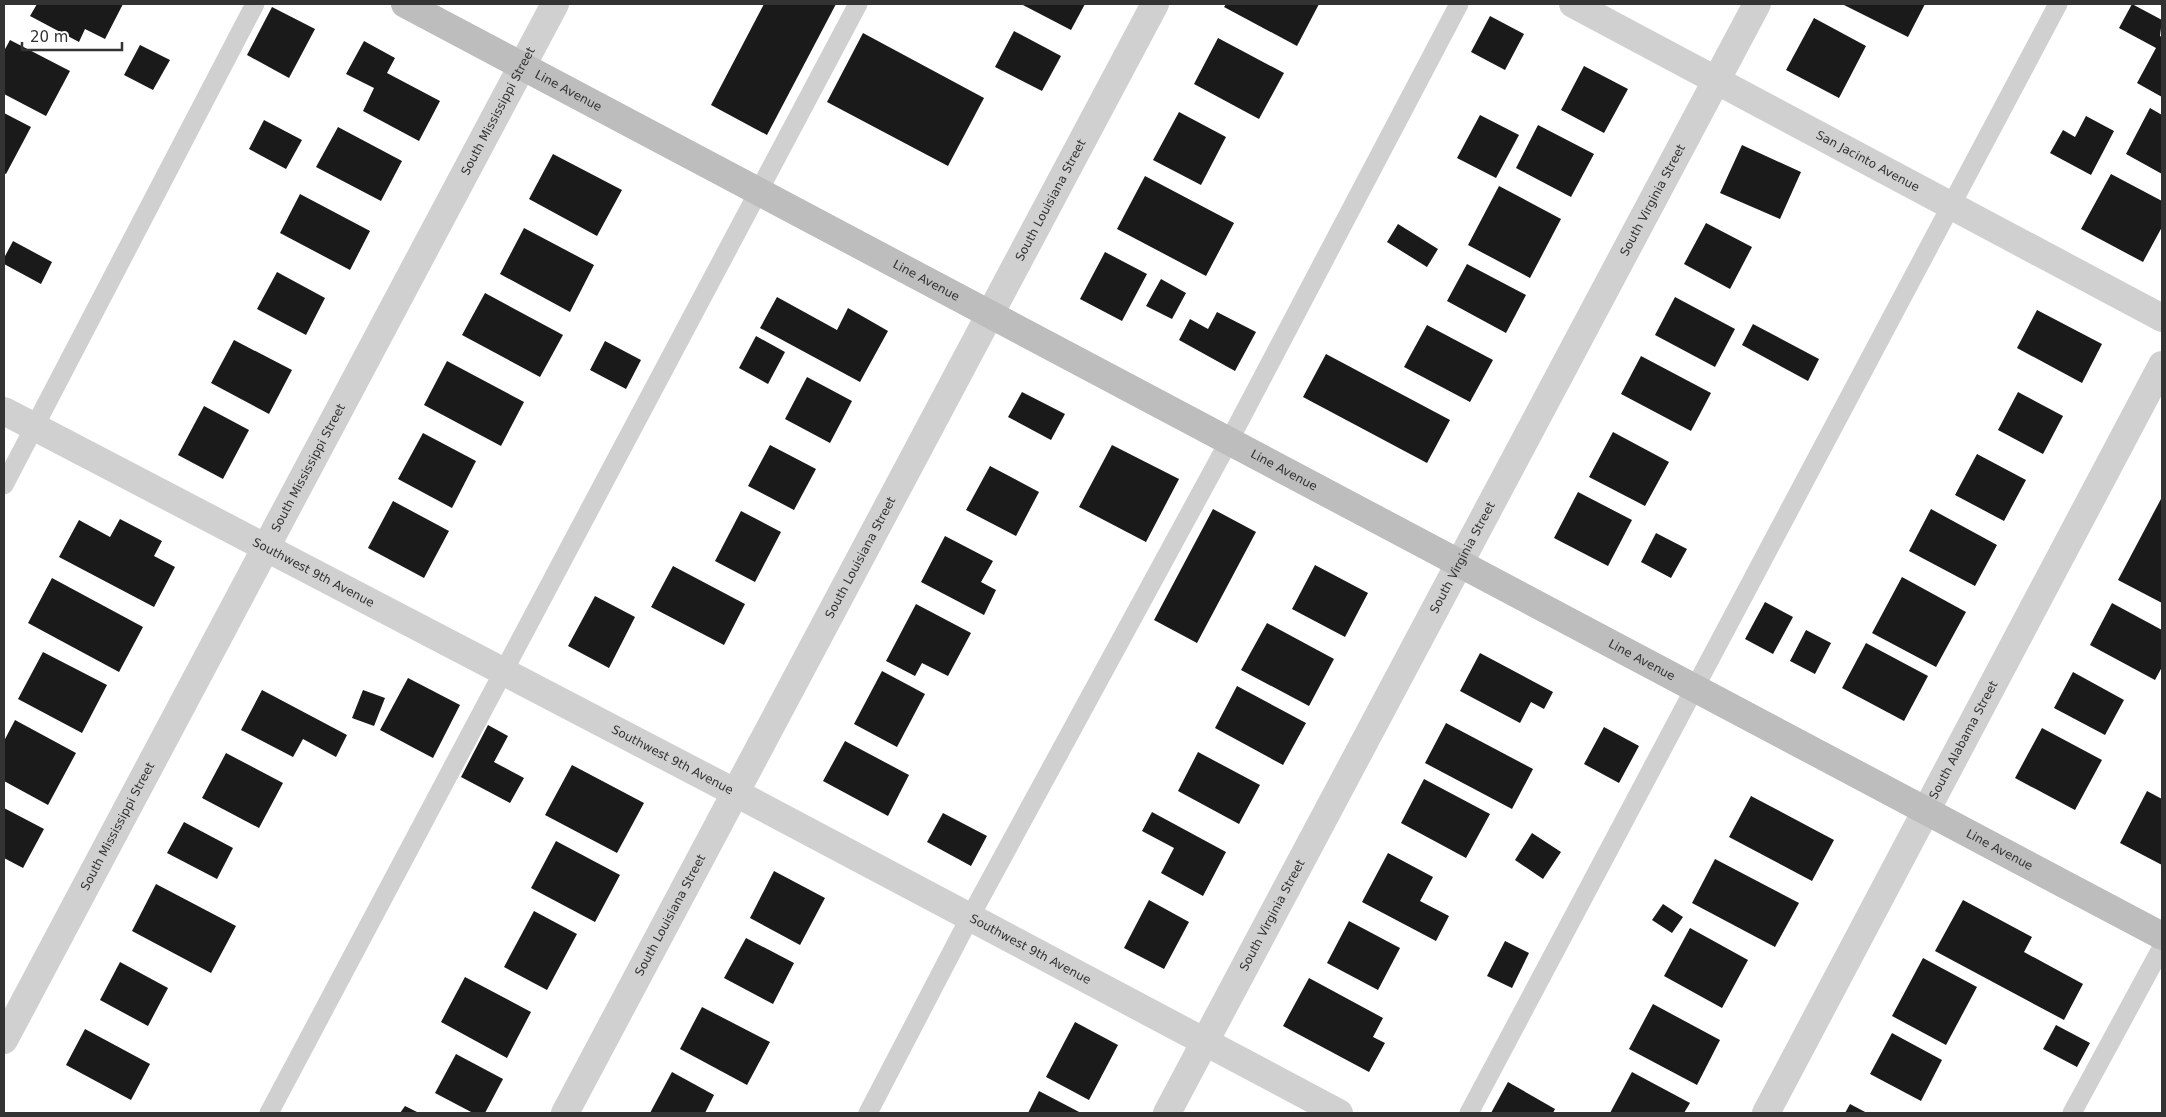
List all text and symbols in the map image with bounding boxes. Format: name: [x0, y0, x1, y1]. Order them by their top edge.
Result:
scale bar: [22, 20, 122, 52]
text: 20 m: [30, 28, 68, 46]
street label: South Mississippi Street: [458, 44, 538, 178]
street label: Line Avenue: [533, 67, 604, 114]
street label: San Jacinto Avenue: [1814, 128, 1922, 194]
street label: South Louisiana Street: [1013, 137, 1089, 263]
street label: South Virginia Street: [1617, 142, 1688, 258]
street label: Line Avenue: [890, 257, 962, 304]
street label: South Mississippi Street: [268, 401, 348, 534]
street label: Line Avenue: [1248, 447, 1320, 494]
street label: South Louisiana Street: [822, 494, 899, 621]
street label: South Virginia Street: [1427, 499, 1498, 616]
street label: Southwest 9th Avenue: [250, 535, 377, 610]
street label: Line Avenue: [1606, 637, 1678, 683]
street label: South Alabama Street: [1926, 678, 2001, 802]
street label: Southwest 9th Avenue: [609, 722, 736, 797]
street label: South Mississippi Street: [78, 760, 158, 893]
street label: Line Avenue: [1964, 826, 2035, 873]
street label: South Louisiana Street: [632, 852, 708, 978]
street label: South Virginia Street: [1237, 857, 1308, 973]
street label: Southwest 9th Avenue: [967, 911, 1093, 987]

